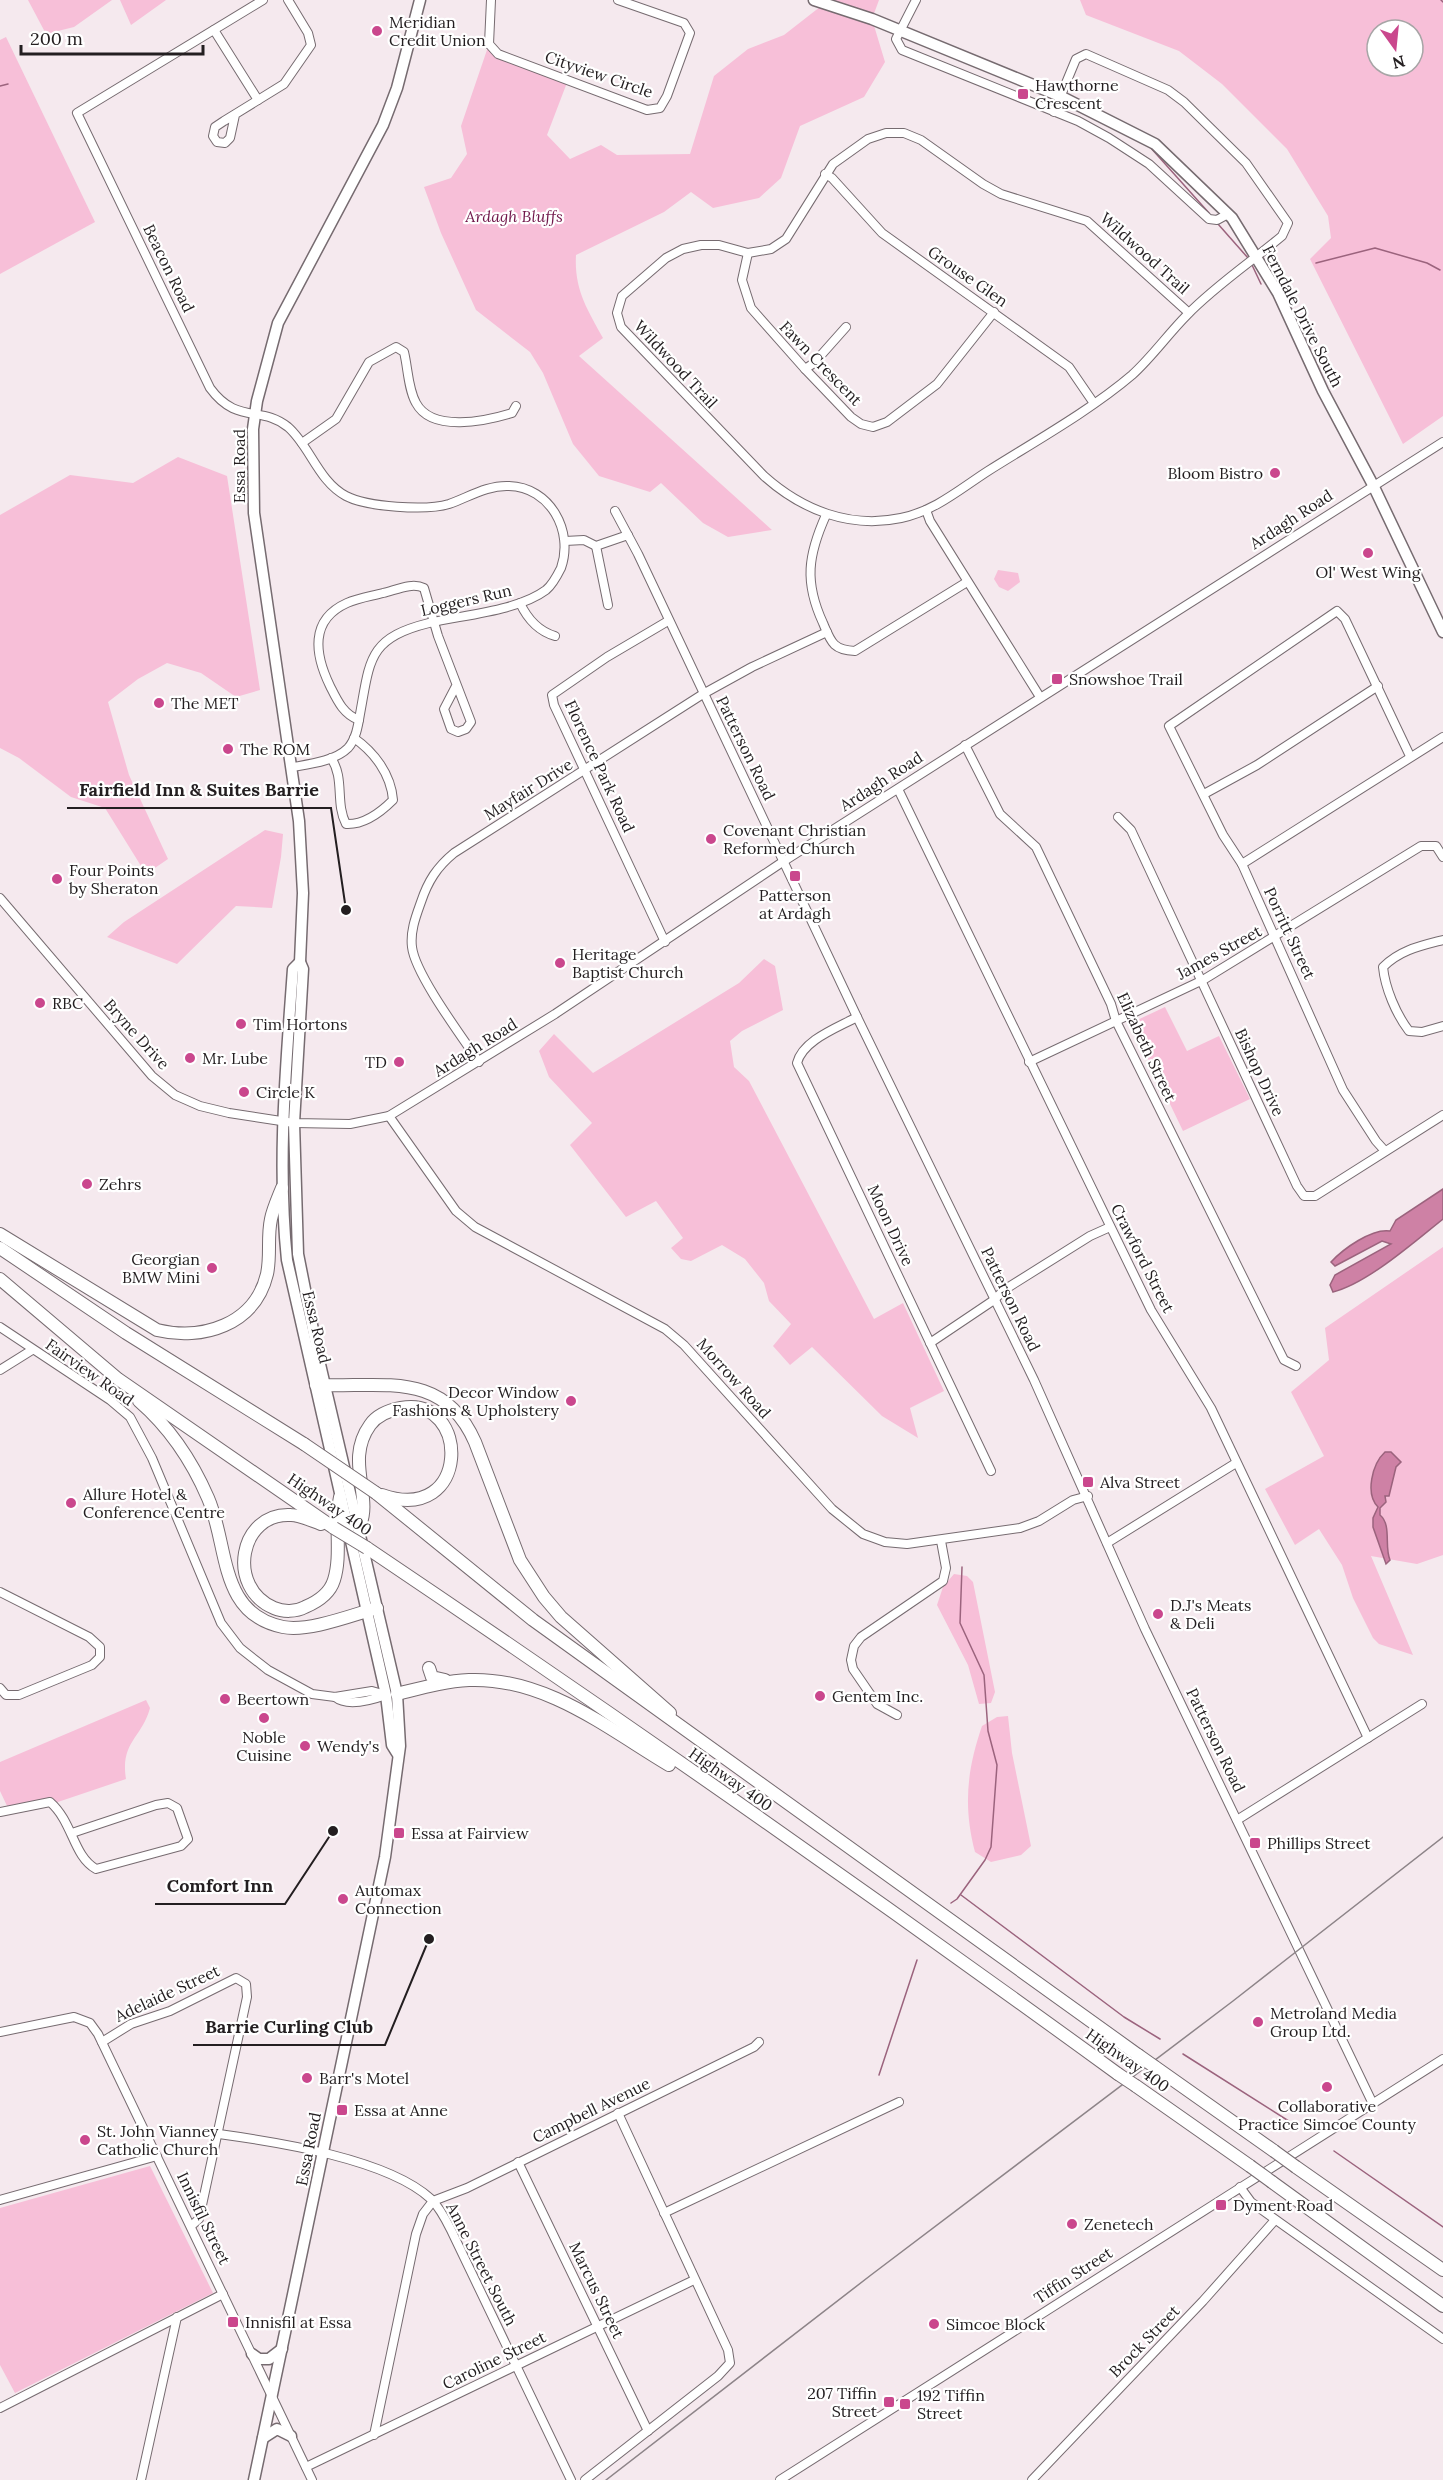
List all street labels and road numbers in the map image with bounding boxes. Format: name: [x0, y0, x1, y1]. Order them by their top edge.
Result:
street label: Cityview Circle: [542, 46, 656, 102]
street label: Wildwood Trail: [1096, 208, 1194, 298]
street label: Beacon Road: [139, 221, 199, 316]
street label: Grouse Glen: [924, 241, 1012, 311]
street label: Ferndale Drive South: [1258, 242, 1348, 391]
street label: Wildwood Trail: [630, 316, 722, 412]
street label: Fawn Crescent: [776, 317, 867, 410]
street label: Essa Road: [229, 428, 249, 503]
street label: Ardagh Road: [1245, 485, 1337, 554]
street label: Loggers Run: [419, 580, 514, 620]
street label: Patterson Road: [712, 693, 780, 804]
street label: Florence Park Road: [561, 697, 640, 836]
street label: Ardagh Road: [835, 747, 927, 816]
street label: Mayfair Drive: [480, 754, 576, 824]
street label: Porritt Street: [1260, 884, 1320, 983]
street label: James Street: [1172, 920, 1266, 984]
street label: Elizabeth Street: [1113, 989, 1181, 1106]
street label: Bryne Drive: [100, 995, 174, 1074]
street label: Ardagh Road: [429, 1013, 521, 1081]
street label: Bishop Drive: [1231, 1025, 1289, 1119]
street label: Moon Drive: [864, 1181, 919, 1269]
street label: Crawford Street: [1107, 1200, 1179, 1316]
street label: Patterson Road: [977, 1244, 1045, 1355]
street label: Essa Road: [298, 1289, 336, 1366]
street label: Fairview Road: [42, 1334, 138, 1410]
street label: Morrow Road: [693, 1334, 776, 1423]
street label: Highway 400: [284, 1468, 376, 1540]
street label: Patterson Road: [1182, 1685, 1250, 1796]
street label: Highway 400: [685, 1743, 777, 1815]
street label: Adelaide Street: [111, 1960, 223, 2026]
street label: Highway 400: [1082, 2024, 1174, 2096]
street label: Campbell Avenue: [529, 2073, 653, 2147]
street label: Essa Road: [291, 2110, 325, 2187]
street label: Innisfil Street: [173, 2168, 235, 2268]
street label: Anne Street South: [442, 2198, 522, 2329]
street label: Marcus Street: [565, 2239, 629, 2342]
street label: Tiffin Street: [1030, 2242, 1117, 2308]
street label: Brock Street: [1105, 2300, 1184, 2381]
street label: Caroline Street: [439, 2326, 550, 2394]

